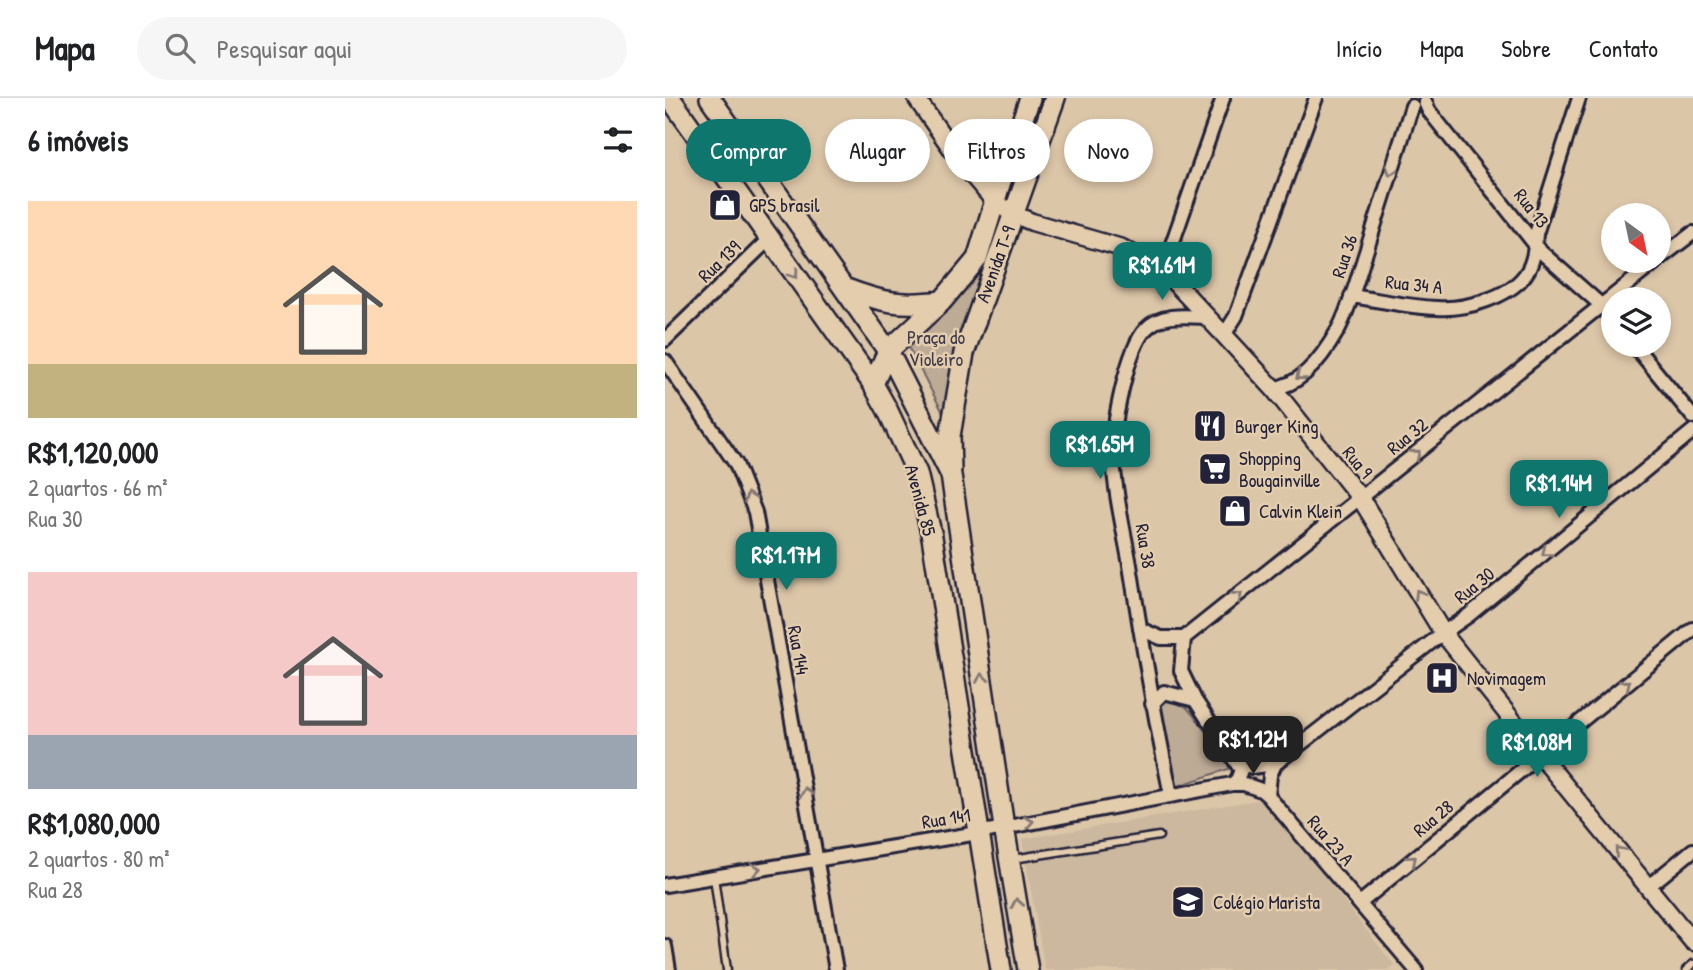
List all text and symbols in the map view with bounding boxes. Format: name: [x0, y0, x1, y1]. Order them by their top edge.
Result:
search box: [137, 17, 627, 80]
text: Mapa: [35, 26, 95, 70]
icon: search: [161, 29, 199, 67]
text: Pesquisar aqui: [217, 31, 352, 66]
text: Início: [1336, 32, 1382, 64]
text: Mapa: [1420, 32, 1463, 64]
text: Sobre: [1501, 32, 1551, 64]
text: Contato: [1589, 32, 1658, 64]
chip: Comprar: [686, 119, 811, 182]
chip: Alugar: [825, 119, 930, 182]
chip: Filtros: [944, 119, 1050, 182]
chip: Novo: [1064, 119, 1153, 182]
text: 6 imóveis: [28, 120, 128, 160]
icon: filters: [599, 121, 637, 159]
one-way arrow: [1385, 165, 1400, 177]
street label: Rua 13: [1508, 183, 1556, 233]
shop icon: GPS brasil: [706, 186, 744, 224]
place label: GPS brasil: [749, 192, 821, 218]
north arrow: [1601, 203, 1671, 273]
map controls: [1601, 203, 1671, 357]
street label: Avenida T-9: [969, 222, 1021, 306]
street label: Rua 36: [1325, 231, 1363, 281]
street label: Rua 139: [692, 234, 746, 288]
pin: R$1.61M: [1097, 242, 1227, 302]
icon: home: [270, 247, 396, 373]
text: R$1.61M: [1129, 249, 1195, 280]
one-way arrow: [786, 266, 798, 279]
street label: Rua 34 A: [1384, 268, 1444, 300]
button: layers: [1601, 287, 1671, 357]
park label: Praça do Violeiro: [907, 324, 965, 372]
one-way arrow: [1295, 367, 1307, 380]
restaurant icon: Burger King: [1191, 407, 1229, 445]
street label: Rua 32: [1381, 412, 1433, 460]
place label: Burger King: [1235, 413, 1319, 439]
pin: R$1.65M: [1035, 422, 1165, 481]
text: R$1.65M: [1066, 428, 1134, 459]
text: R$1,120,000: [28, 432, 159, 472]
street label: Rua 9: [1337, 440, 1379, 484]
place label: Shopping Bougainville: [1239, 445, 1321, 493]
supermarket icon: Shopping Bougainville: [1196, 450, 1234, 488]
one-way arrow: [1407, 450, 1420, 462]
pin: R$1.14M: [1494, 460, 1624, 520]
street label: Avenida 85: [899, 461, 943, 539]
text: R$1.14M: [1526, 467, 1592, 498]
text: 2 quartos · 66 m²: [28, 472, 168, 503]
one-way arrow: [743, 491, 757, 503]
shop icon: Calvin Klein: [1216, 492, 1254, 530]
place label: Calvin Klein: [1259, 498, 1342, 524]
text: Rua 30: [28, 503, 83, 534]
street label: Rua 38: [1130, 522, 1162, 570]
pin: R$1.17M: [721, 532, 851, 592]
text: R$1.17M: [752, 539, 820, 570]
one-way arrow: [1541, 544, 1554, 556]
street label: Rua 30: [1448, 561, 1500, 609]
one-way arrow: [1415, 589, 1428, 602]
one-way arrow: [1230, 592, 1243, 604]
icon: home: [270, 618, 396, 744]
street label: Rua 144: [782, 624, 816, 676]
hospital icon: Novimagem: [1423, 659, 1461, 697]
place label: Novimagem: [1467, 665, 1546, 691]
one-way arrow: [975, 672, 990, 684]
one-way arrow: [1617, 680, 1630, 692]
pin: R$1.12M: [1188, 716, 1318, 776]
pin: R$1.08M: [1472, 720, 1602, 779]
text: R$1.12M: [1219, 723, 1287, 754]
text: R$1.08M: [1502, 726, 1572, 757]
one-way arrow: [799, 786, 814, 798]
street label: Rua 28: [1407, 794, 1459, 842]
street label: Rua 141: [920, 801, 972, 835]
text: R$1,080,000: [28, 803, 160, 843]
street label: Rua 23 A: [1302, 809, 1360, 871]
one-way arrow: [1023, 816, 1035, 831]
text: 2 quartos · 80 m²: [28, 843, 169, 874]
one-way arrow: [1615, 846, 1627, 859]
one-way arrow: [1404, 856, 1417, 868]
one-way arrow: [750, 863, 762, 878]
text: Rua 28: [28, 874, 83, 905]
school or university icon: Colégio Marista: [1169, 883, 1207, 921]
place label: Colégio Marista: [1213, 889, 1321, 915]
one-way arrow: [1010, 897, 1025, 909]

